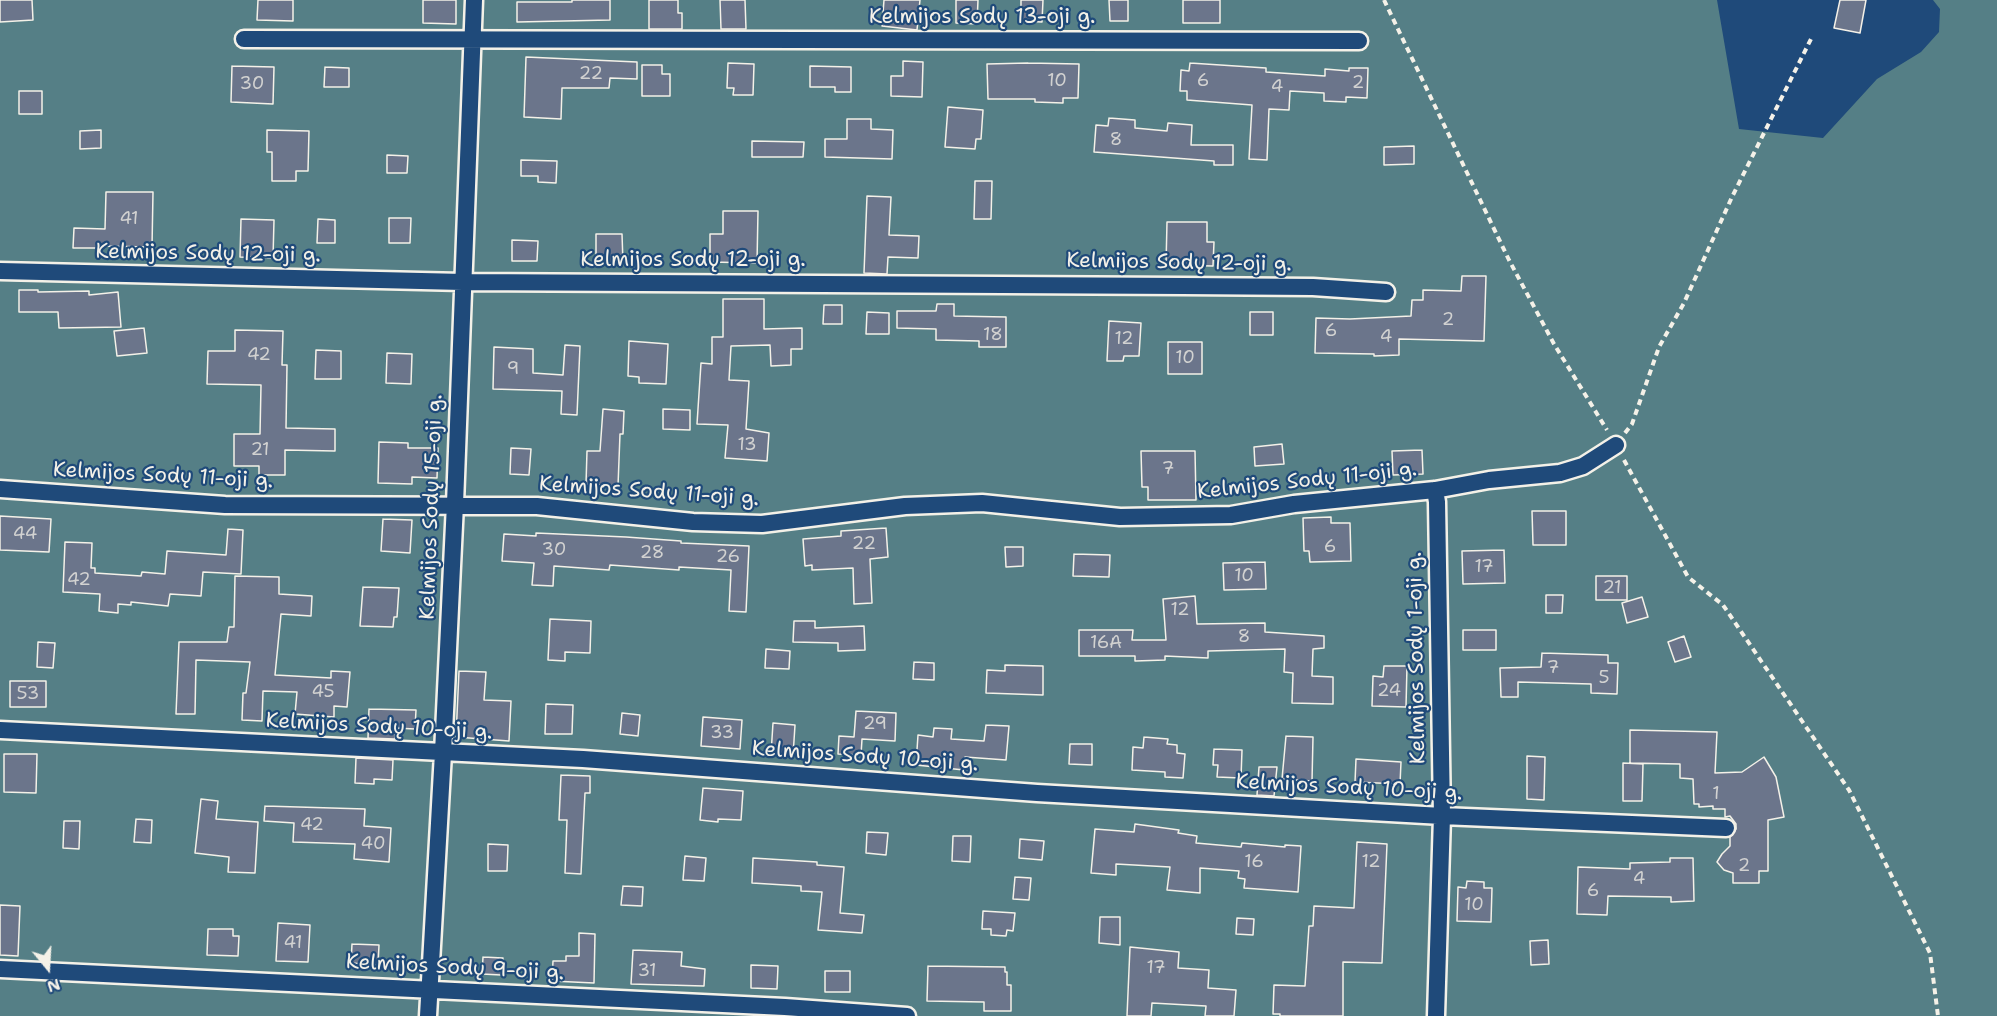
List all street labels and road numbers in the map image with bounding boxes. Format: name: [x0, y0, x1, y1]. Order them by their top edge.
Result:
street label: Kelmijos Sodų 13-oji g.: [869, 5, 1095, 31]
street label: Kelmijos Sodų 12-oji g.: [95, 239, 321, 269]
street label: Kelmijos Sodų 12-oji g.: [580, 248, 806, 274]
street label: Kelmijos Sodų 12-oji g.: [1066, 248, 1292, 278]
street label: Kelmijos Sodų 15-oji g.: [415, 394, 449, 620]
street label: Kelmijos Sodų 11-oji g.: [1196, 457, 1418, 505]
street label: Kelmijos Sodų 11-oji g.: [52, 458, 274, 494]
street label: Kelmijos Sodų 11-oji g.: [538, 472, 760, 512]
street label: Kelmijos Sodų 1-oji g.: [1403, 551, 1431, 765]
street label: Kelmijos Sodų 10-oji g.: [265, 708, 493, 746]
street label: Kelmijos Sodų 10-oji g.: [751, 737, 979, 777]
street label: Kelmijos Sodų 10-oji g.: [1235, 769, 1463, 807]
street label: Kelmijos Sodų 9-oji g.: [345, 950, 565, 986]

